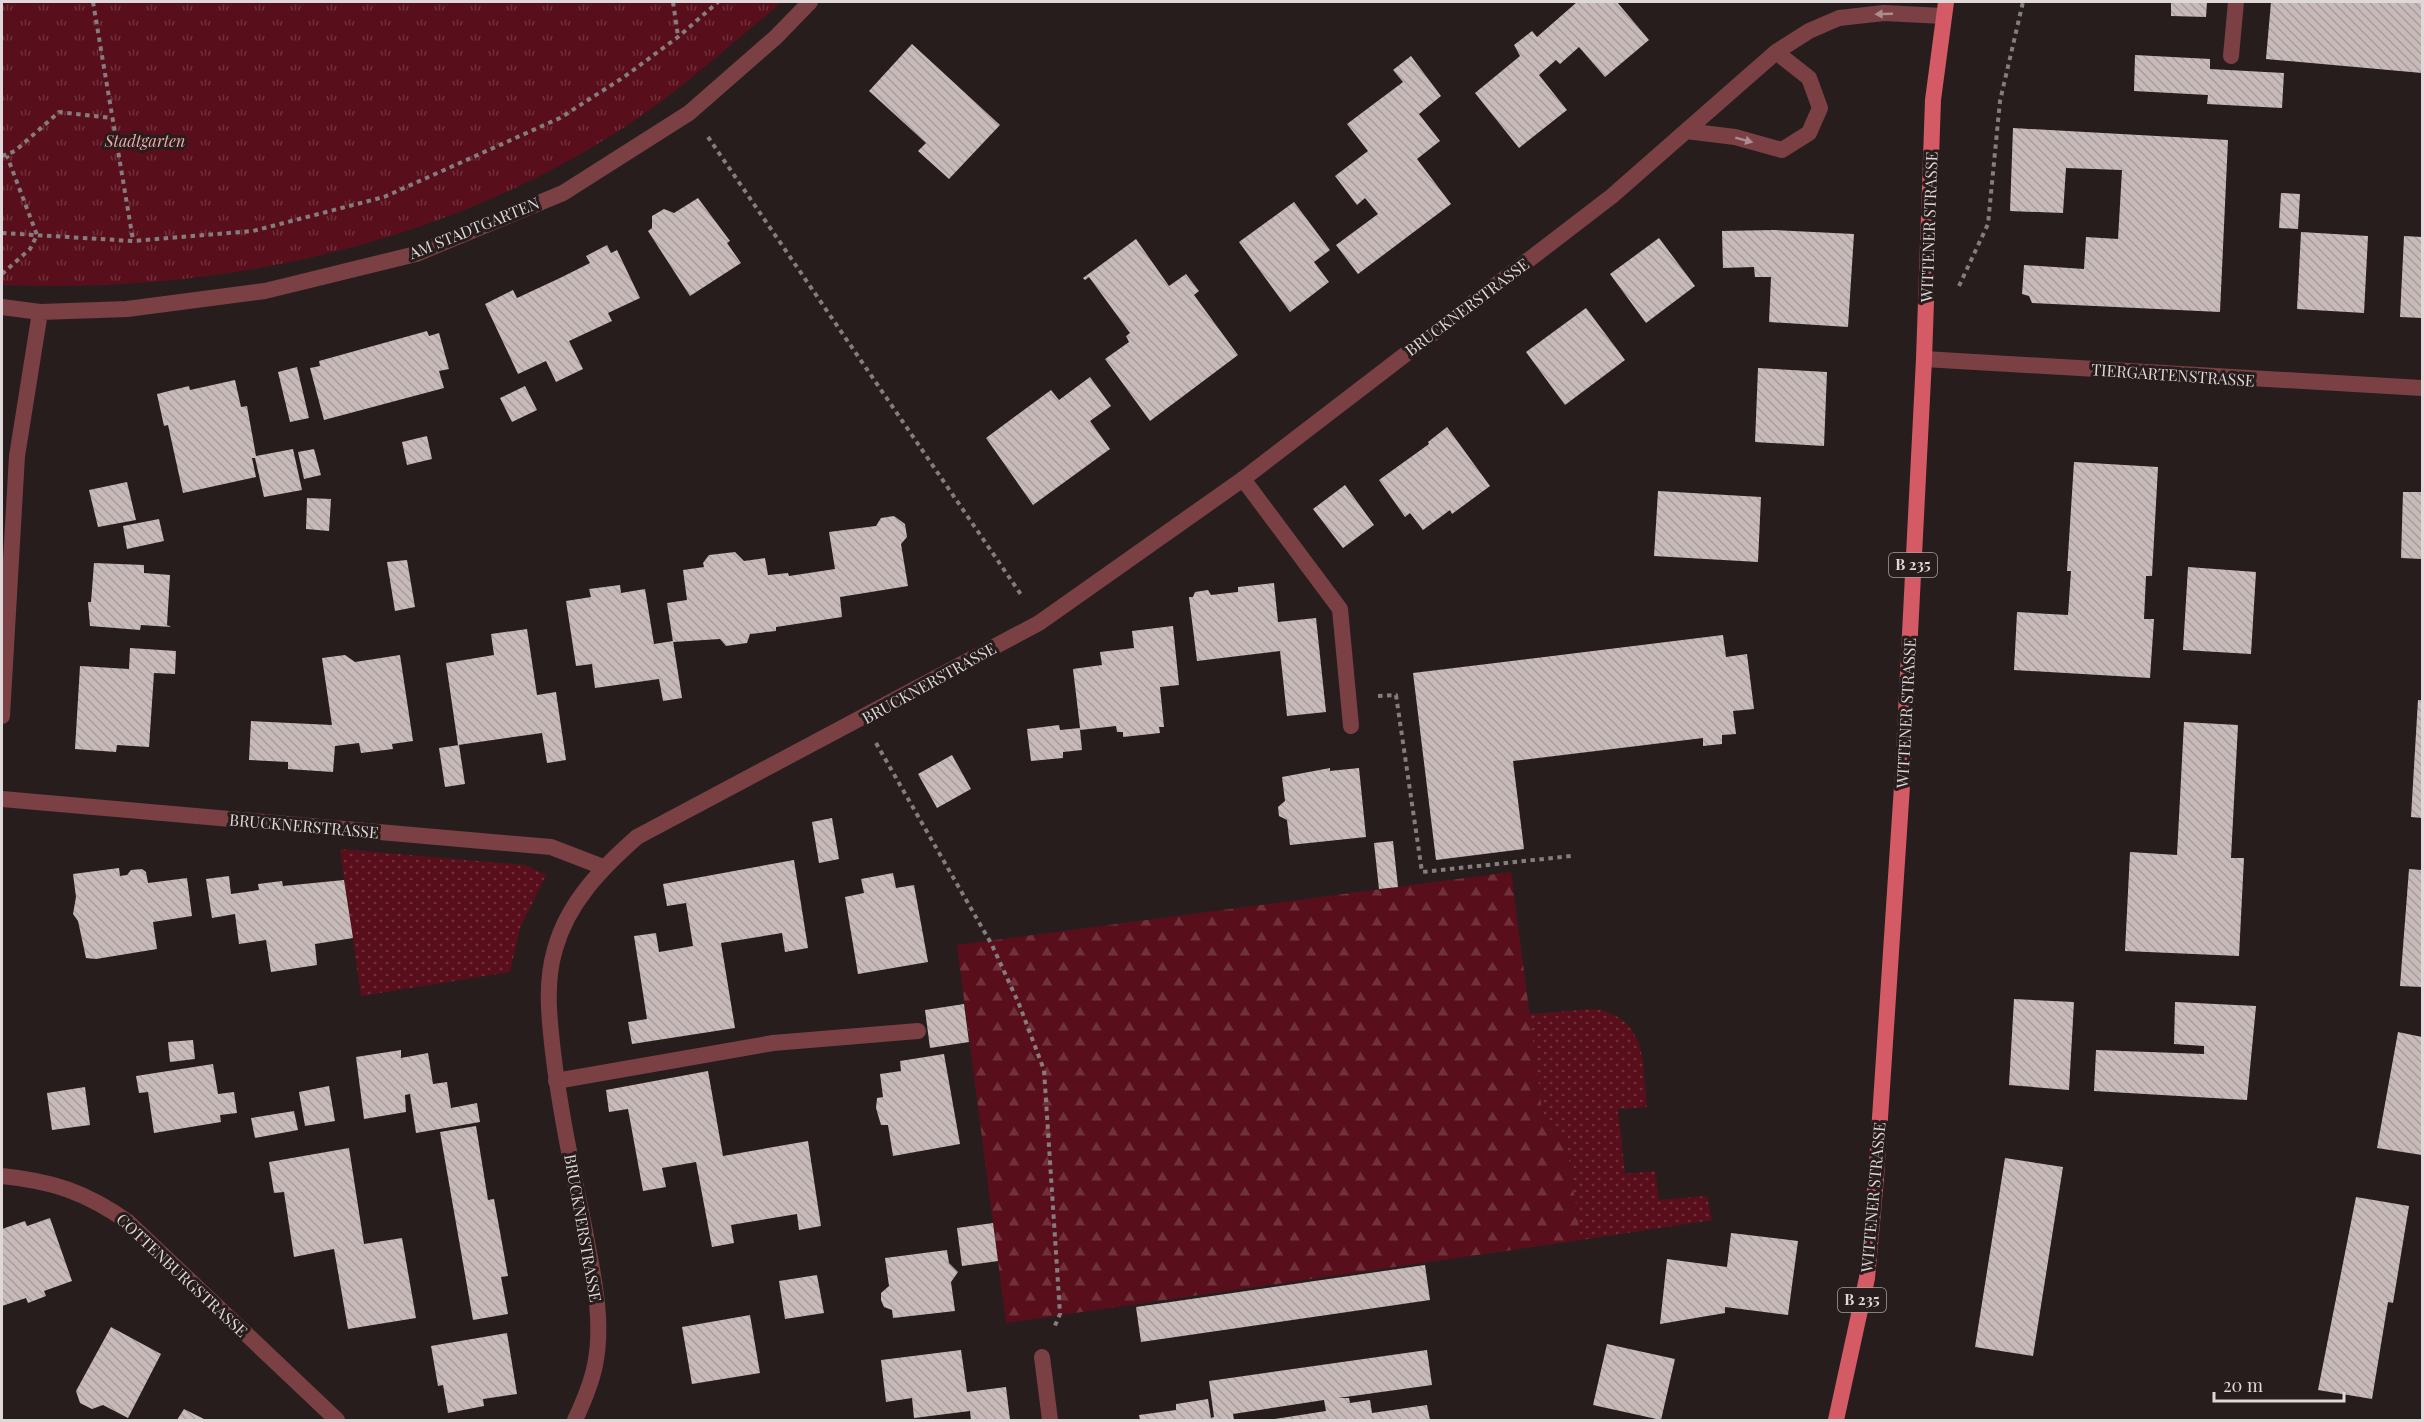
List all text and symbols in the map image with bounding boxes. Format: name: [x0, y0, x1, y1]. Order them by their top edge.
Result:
one-way arrow: [1875, 9, 1894, 19]
park label: Stadtgarten: [104, 130, 185, 151]
one-way arrow: [1735, 135, 1753, 145]
street label: WITTENER STRASSE: [1915, 151, 1942, 304]
street label: AM STADTGARTEN: [405, 192, 542, 264]
street label: BRUCKNERSTRASSE: [1401, 253, 1533, 360]
street label: TIERGARTENSTRASSE: [2091, 358, 2255, 391]
road number: B 235: [1889, 553, 1937, 577]
street label: BRUCKNERSTRASSE: [858, 637, 999, 728]
street label: WITTENER STRASSE: [1891, 637, 1920, 790]
street label: BRUCKNERSTRASSE: [228, 809, 380, 842]
street label: WITTENER STRASSE: [1855, 1121, 1890, 1274]
street label: BRUCKNERSTRASSE: [560, 1152, 607, 1304]
street label: COTTENBURGSTRASSE: [112, 1208, 252, 1341]
road number: B 235: [1838, 1288, 1886, 1312]
scale bar: [2214, 1365, 2344, 1403]
text: 20 m: [2223, 1373, 2263, 1397]

